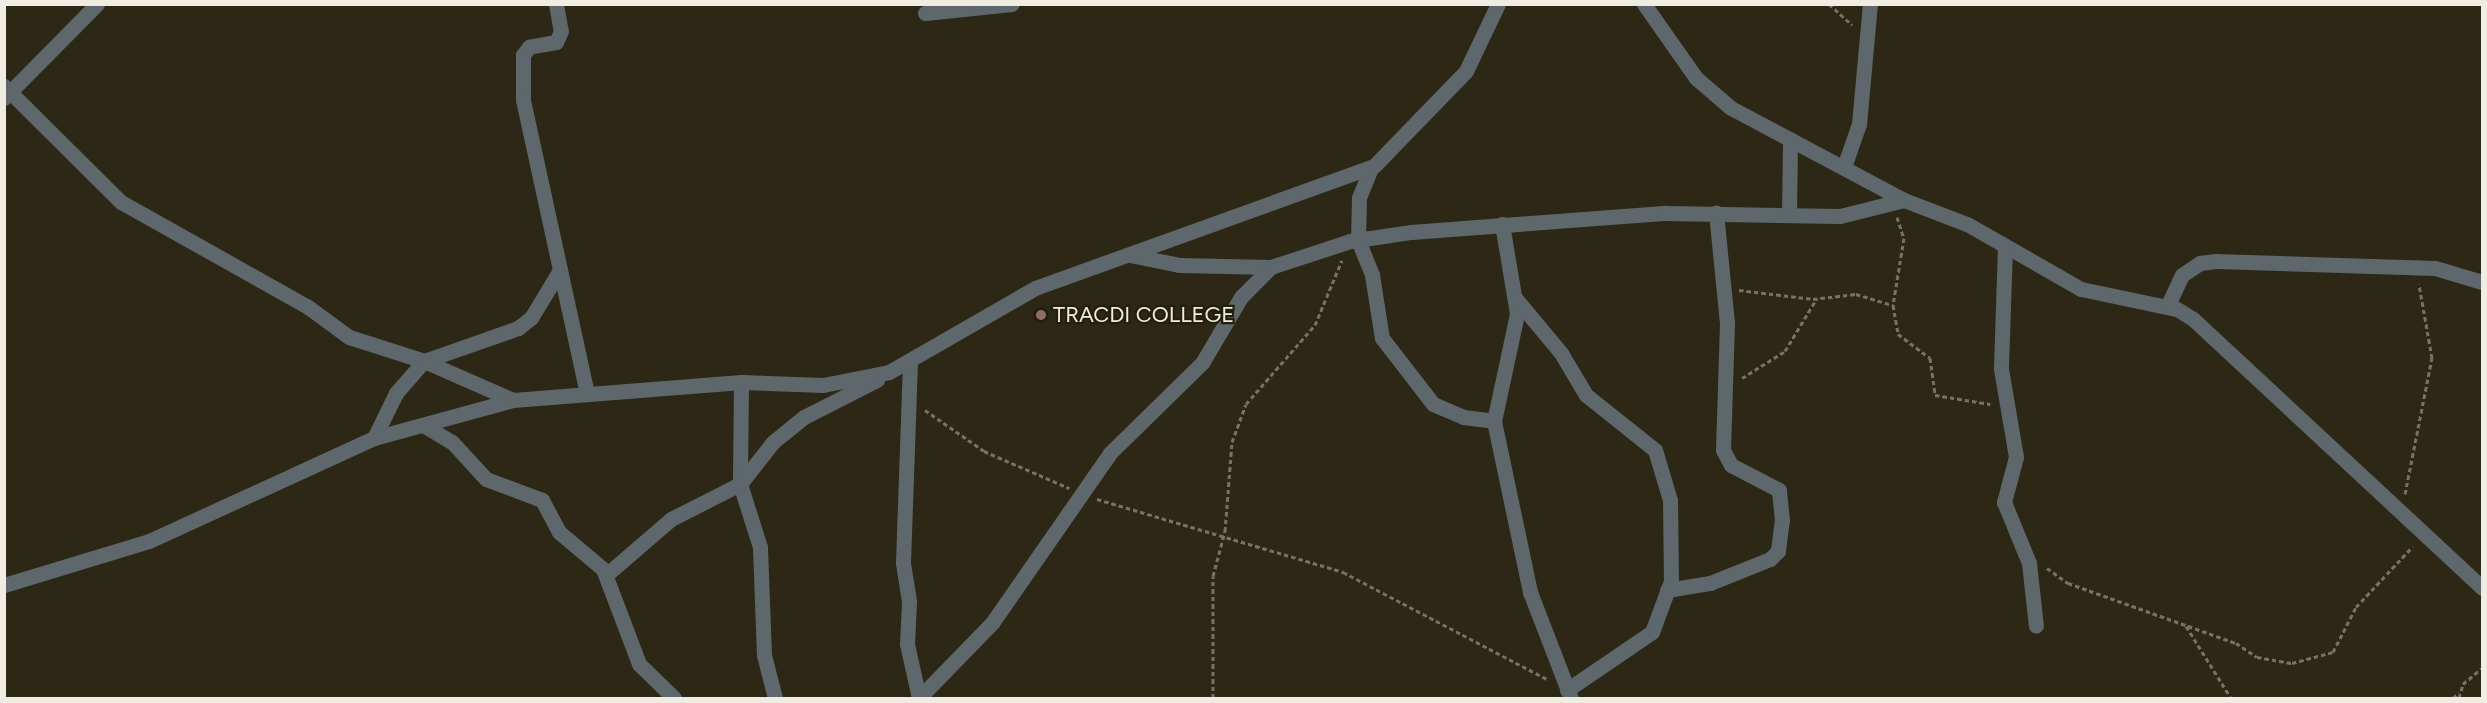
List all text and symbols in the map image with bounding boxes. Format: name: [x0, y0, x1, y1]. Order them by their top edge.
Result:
place label: TRACDI COLLEGE: [1053, 302, 1234, 328]
marker: TRACDI COLLEGE: [1034, 308, 1048, 322]

